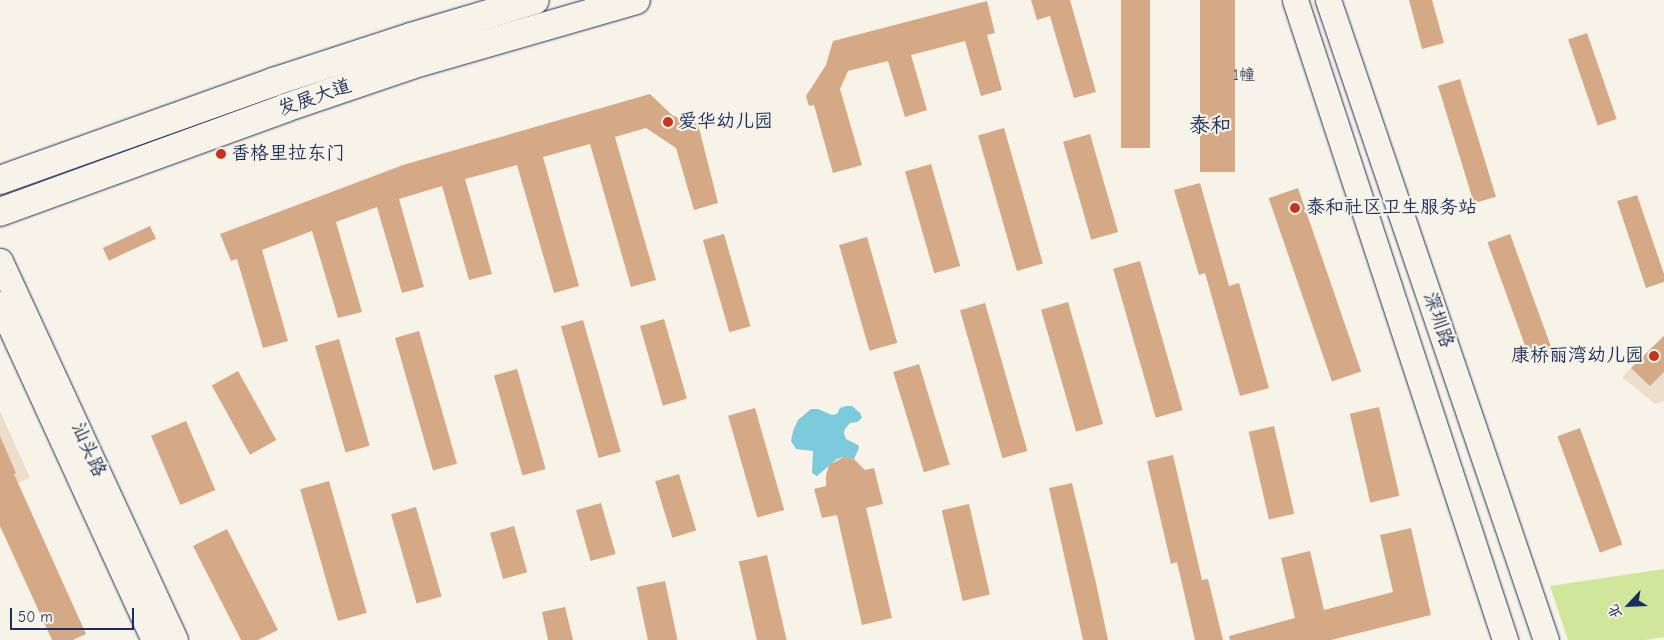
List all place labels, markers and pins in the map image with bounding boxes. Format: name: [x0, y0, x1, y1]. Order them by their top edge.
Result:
place label: 爱华幼儿园: [678, 111, 773, 133]
marker: 爱华幼儿园: [662, 116, 674, 128]
place label: 香格里拉东门: [231, 143, 345, 165]
marker: 香格里拉东门: [215, 148, 227, 160]
place label: 泰和社区卫生服务站: [1306, 197, 1477, 219]
marker: 泰和社区卫生服务站: [1288, 201, 1302, 215]
place label: 康桥丽湾幼儿园: [1511, 345, 1644, 367]
marker: 康桥丽湾幼儿园: [1648, 350, 1660, 362]

